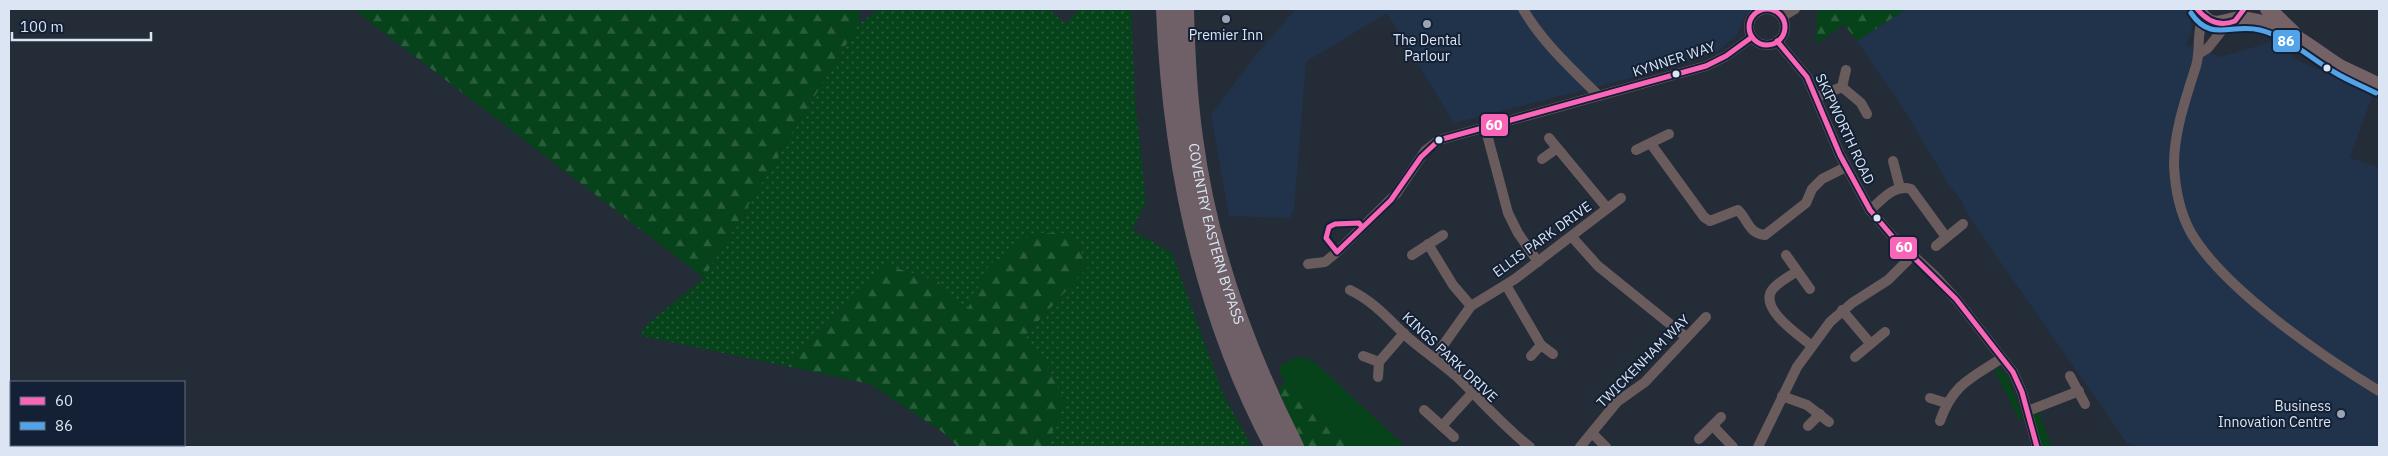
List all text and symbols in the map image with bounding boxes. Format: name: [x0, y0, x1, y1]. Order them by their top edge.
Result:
scale bar: [12, 10, 151, 42]
marker: Premier Inn: [1220, 13, 1232, 25]
text: 100 m: [20, 17, 64, 36]
marker: The Dental Parlour: [1421, 18, 1433, 30]
place label: Premier Inn: [1189, 26, 1263, 44]
line badge: 86: [2272, 29, 2301, 53]
place label: The Dental Parlour: [1393, 31, 1461, 65]
text: 86: [2278, 32, 2294, 50]
street label: KYNNER WAY: [1630, 37, 1718, 81]
unlabelled marker: [2322, 63, 2332, 73]
unlabelled marker: [1671, 69, 1681, 79]
street label: SKIPWORTH ROAD: [1811, 71, 1879, 187]
line badge: 60: [1480, 113, 1509, 137]
text: 60: [1486, 116, 1502, 134]
unlabelled marker: [1434, 135, 1444, 145]
street label: COVENTRY EASTERN BYPASS: [1185, 142, 1248, 327]
street label: ELLIS PARK DRIVE: [1489, 197, 1595, 281]
unlabelled marker: [1872, 213, 1882, 223]
line badge: 60: [1889, 236, 1918, 260]
text: 60: [1896, 238, 1912, 256]
street label: KINGS PARK DRIVE: [1398, 308, 1502, 406]
street label: TWICKENHAM WAY: [1593, 310, 1694, 411]
legend: [10, 381, 185, 446]
text: 60: [55, 391, 73, 410]
place label: Business Innovation Centre: [2218, 397, 2331, 431]
marker: Business Innovation Centre: [2335, 408, 2347, 420]
text: 86: [55, 416, 73, 435]

